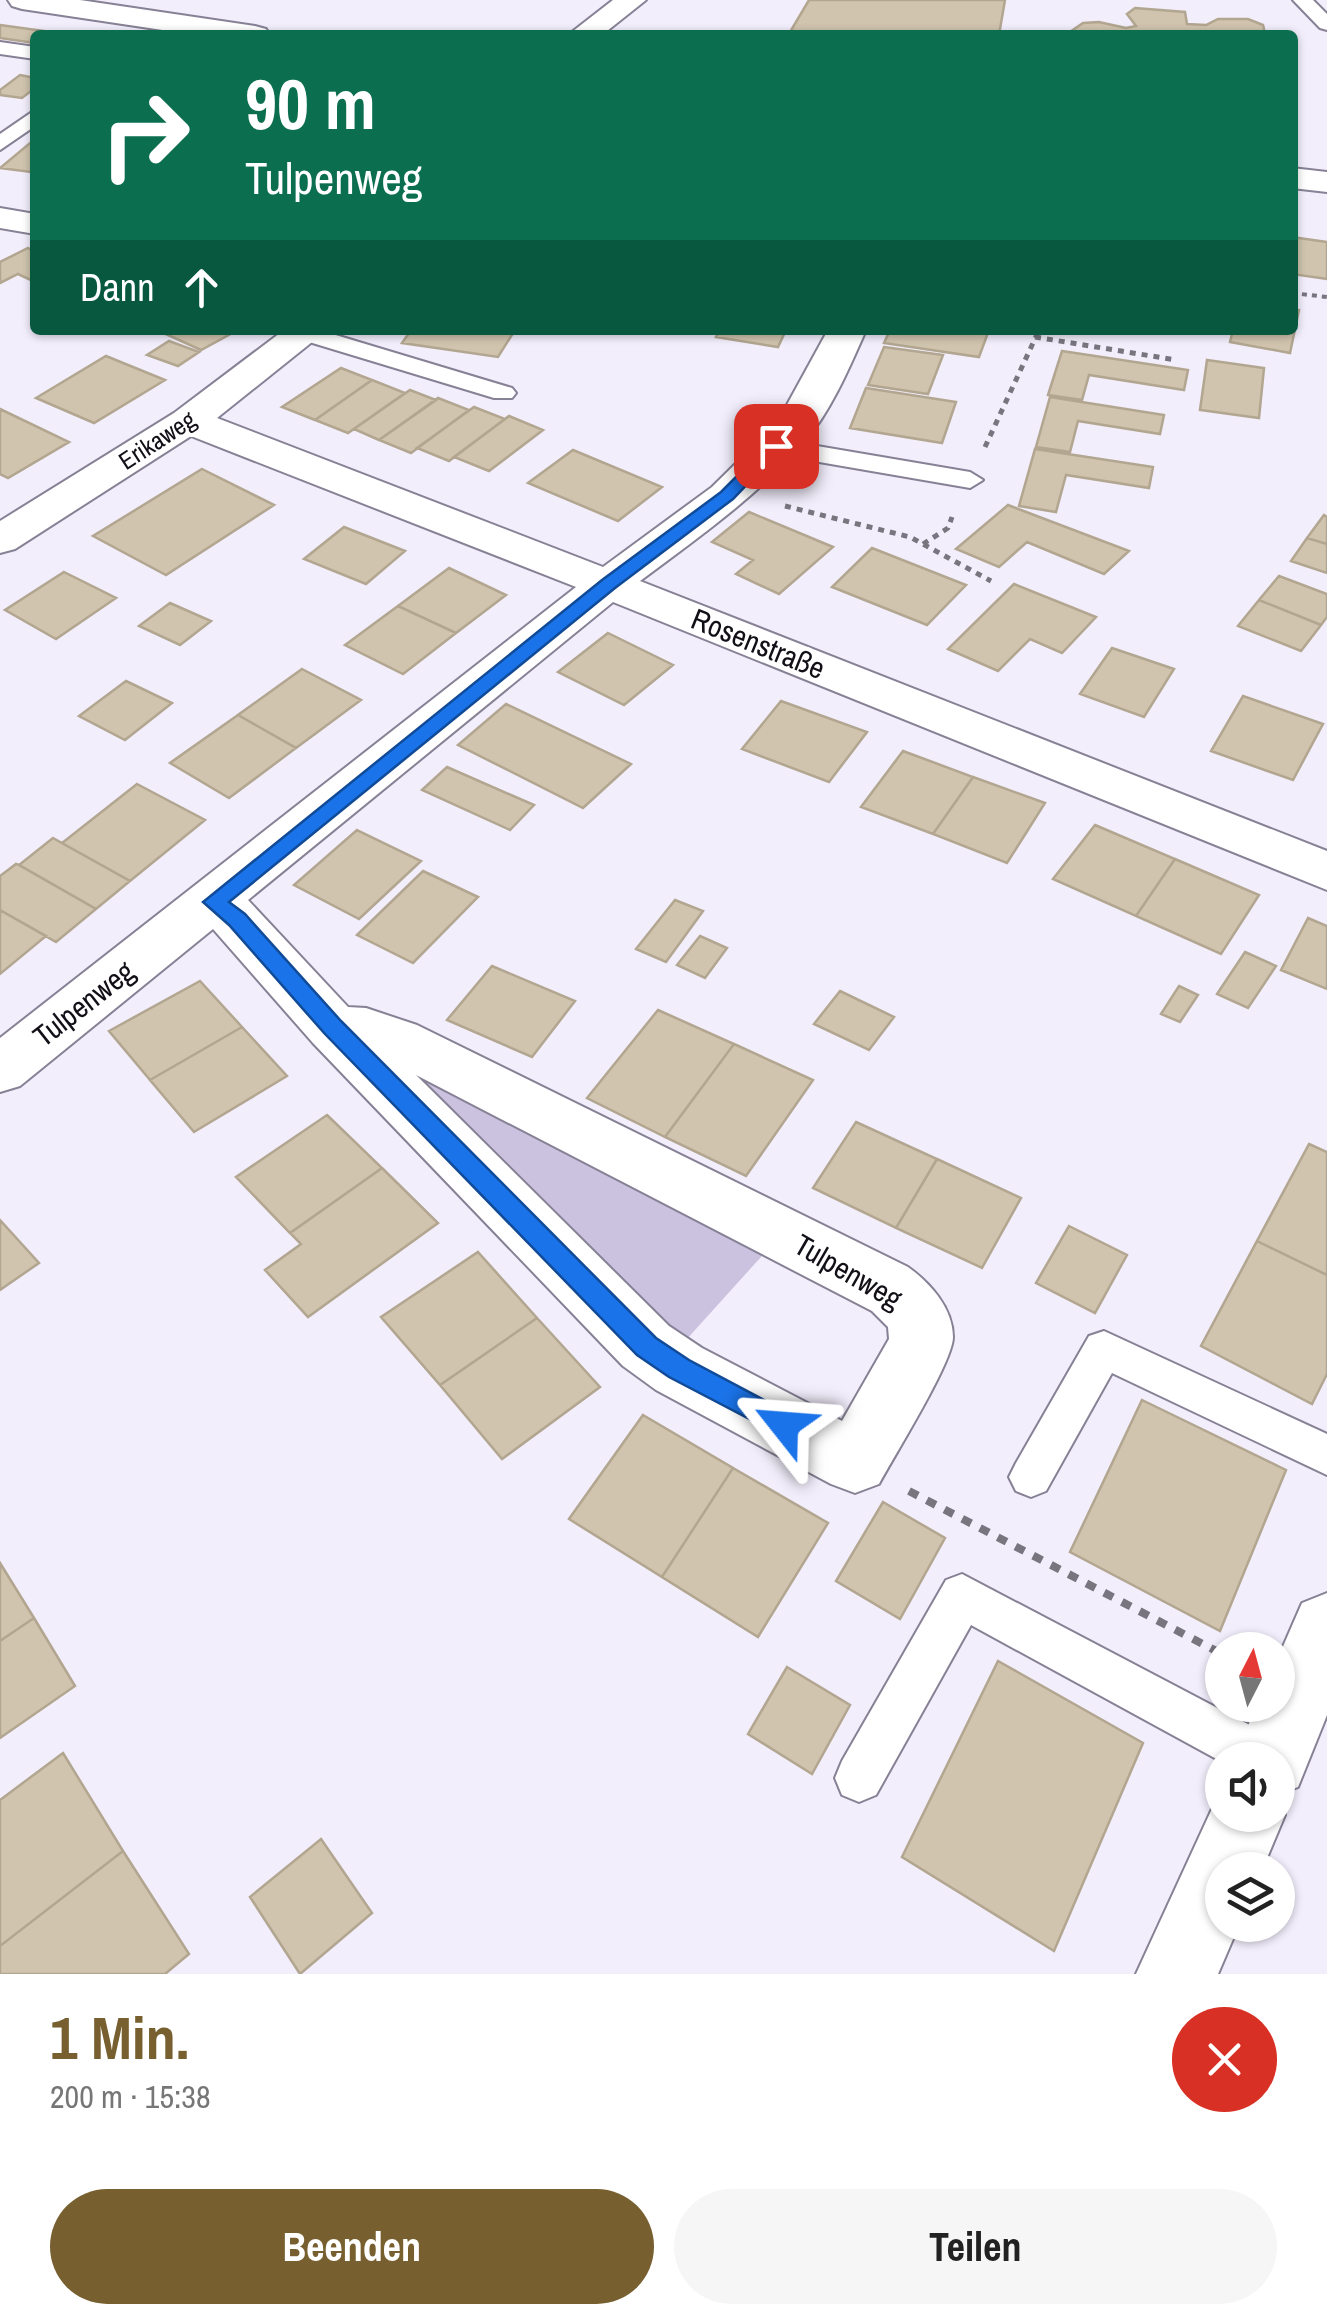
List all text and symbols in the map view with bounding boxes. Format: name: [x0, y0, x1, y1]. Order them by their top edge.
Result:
text: 90 m: [245, 57, 376, 151]
icon: right: [80, 70, 210, 200]
text: Tulpenweg: [245, 147, 422, 208]
icon: ahead: [174, 260, 229, 315]
text: Dann: [80, 262, 154, 313]
street label: Erikaweg: [112, 402, 203, 478]
pin: [734, 404, 819, 489]
icon: arrive: [749, 419, 804, 474]
street label: Rosenstraße: [686, 598, 831, 688]
street label: Tulpenweg: [24, 951, 143, 1055]
street label: Tulpenweg: [787, 1224, 910, 1318]
position arrow: [732, 1373, 836, 1477]
north arrow: [1205, 1632, 1295, 1722]
map controls: [1205, 1632, 1295, 1942]
button: sound: [1205, 1742, 1295, 1832]
button: layers: [1205, 1852, 1295, 1942]
text: 1 Min.: [50, 1997, 189, 2078]
button: close: [1172, 2007, 1277, 2112]
text: 200 m · 15:38: [50, 2075, 210, 2118]
button: Beenden: [50, 2189, 654, 2304]
button: Teilen: [674, 2189, 1277, 2304]

